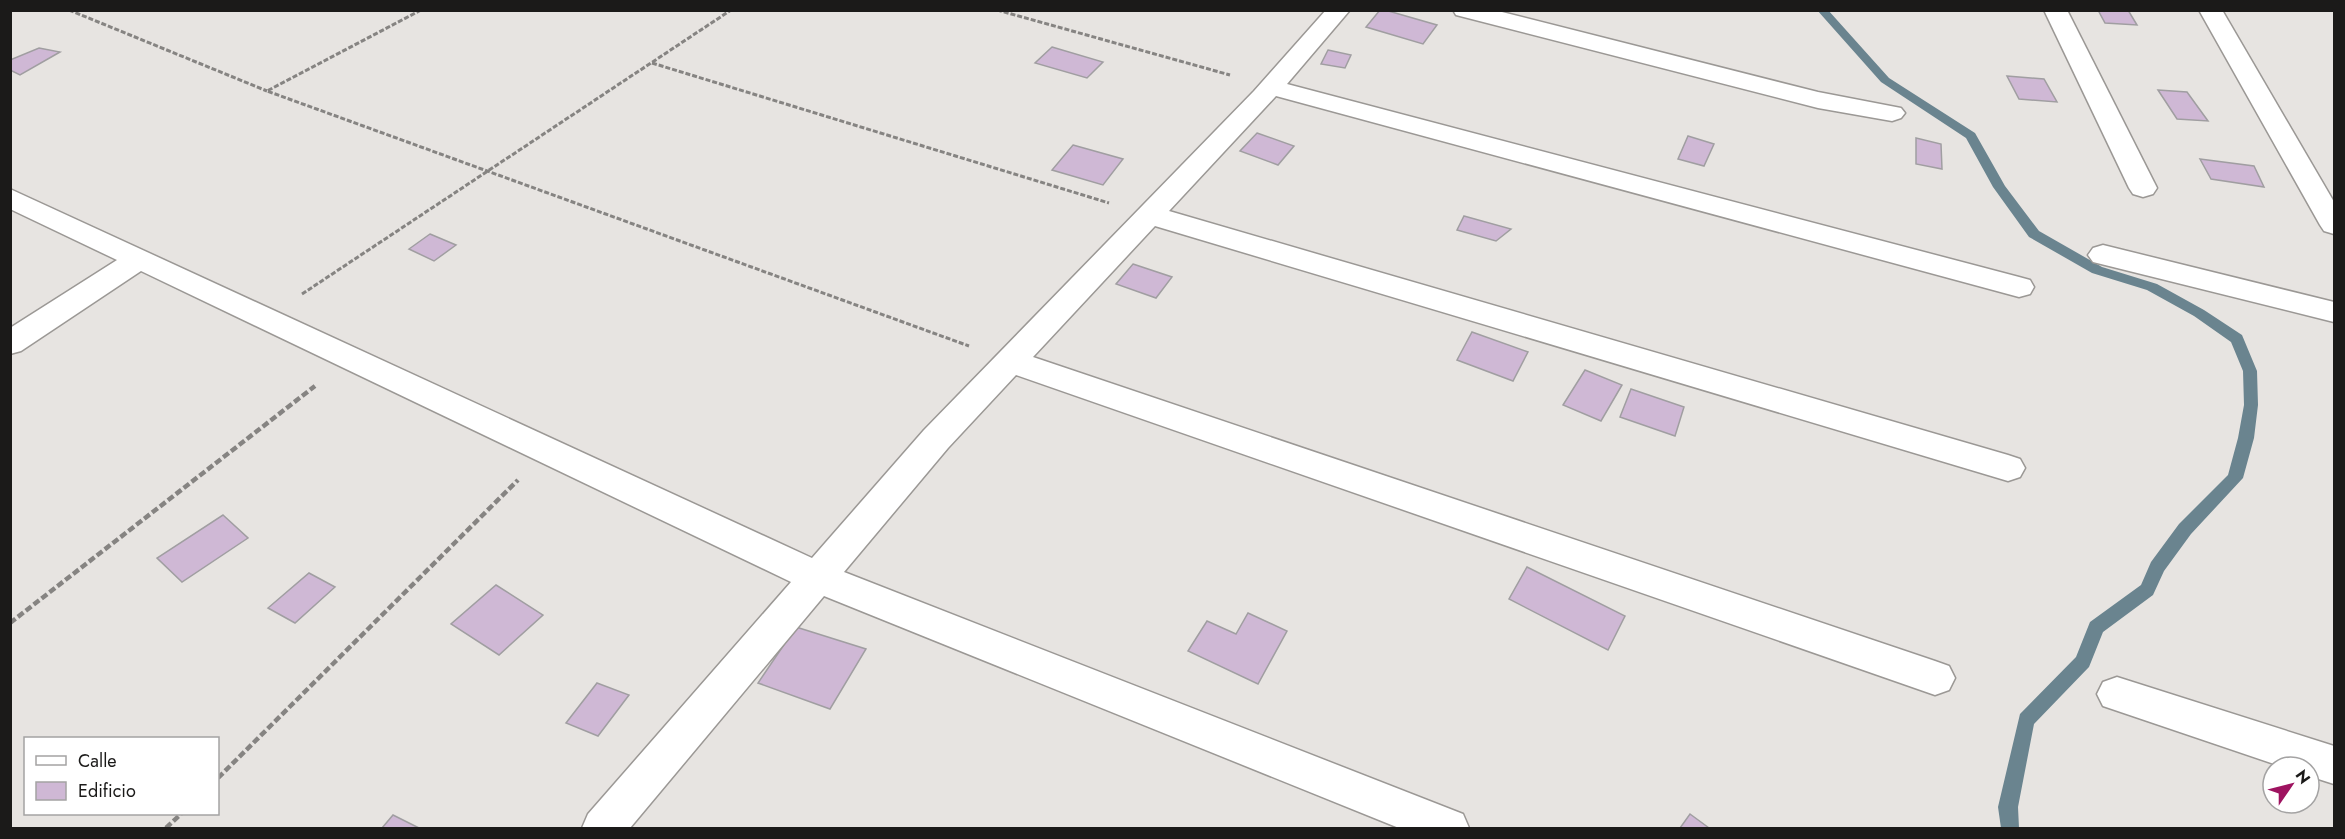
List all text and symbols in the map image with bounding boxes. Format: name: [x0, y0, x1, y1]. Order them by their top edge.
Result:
legend: [24, 737, 219, 815]
text: Calle: [78, 748, 117, 774]
north arrow: [2261, 755, 2321, 815]
text: N: [2290, 765, 2316, 788]
text: Edificio: [78, 778, 136, 804]

